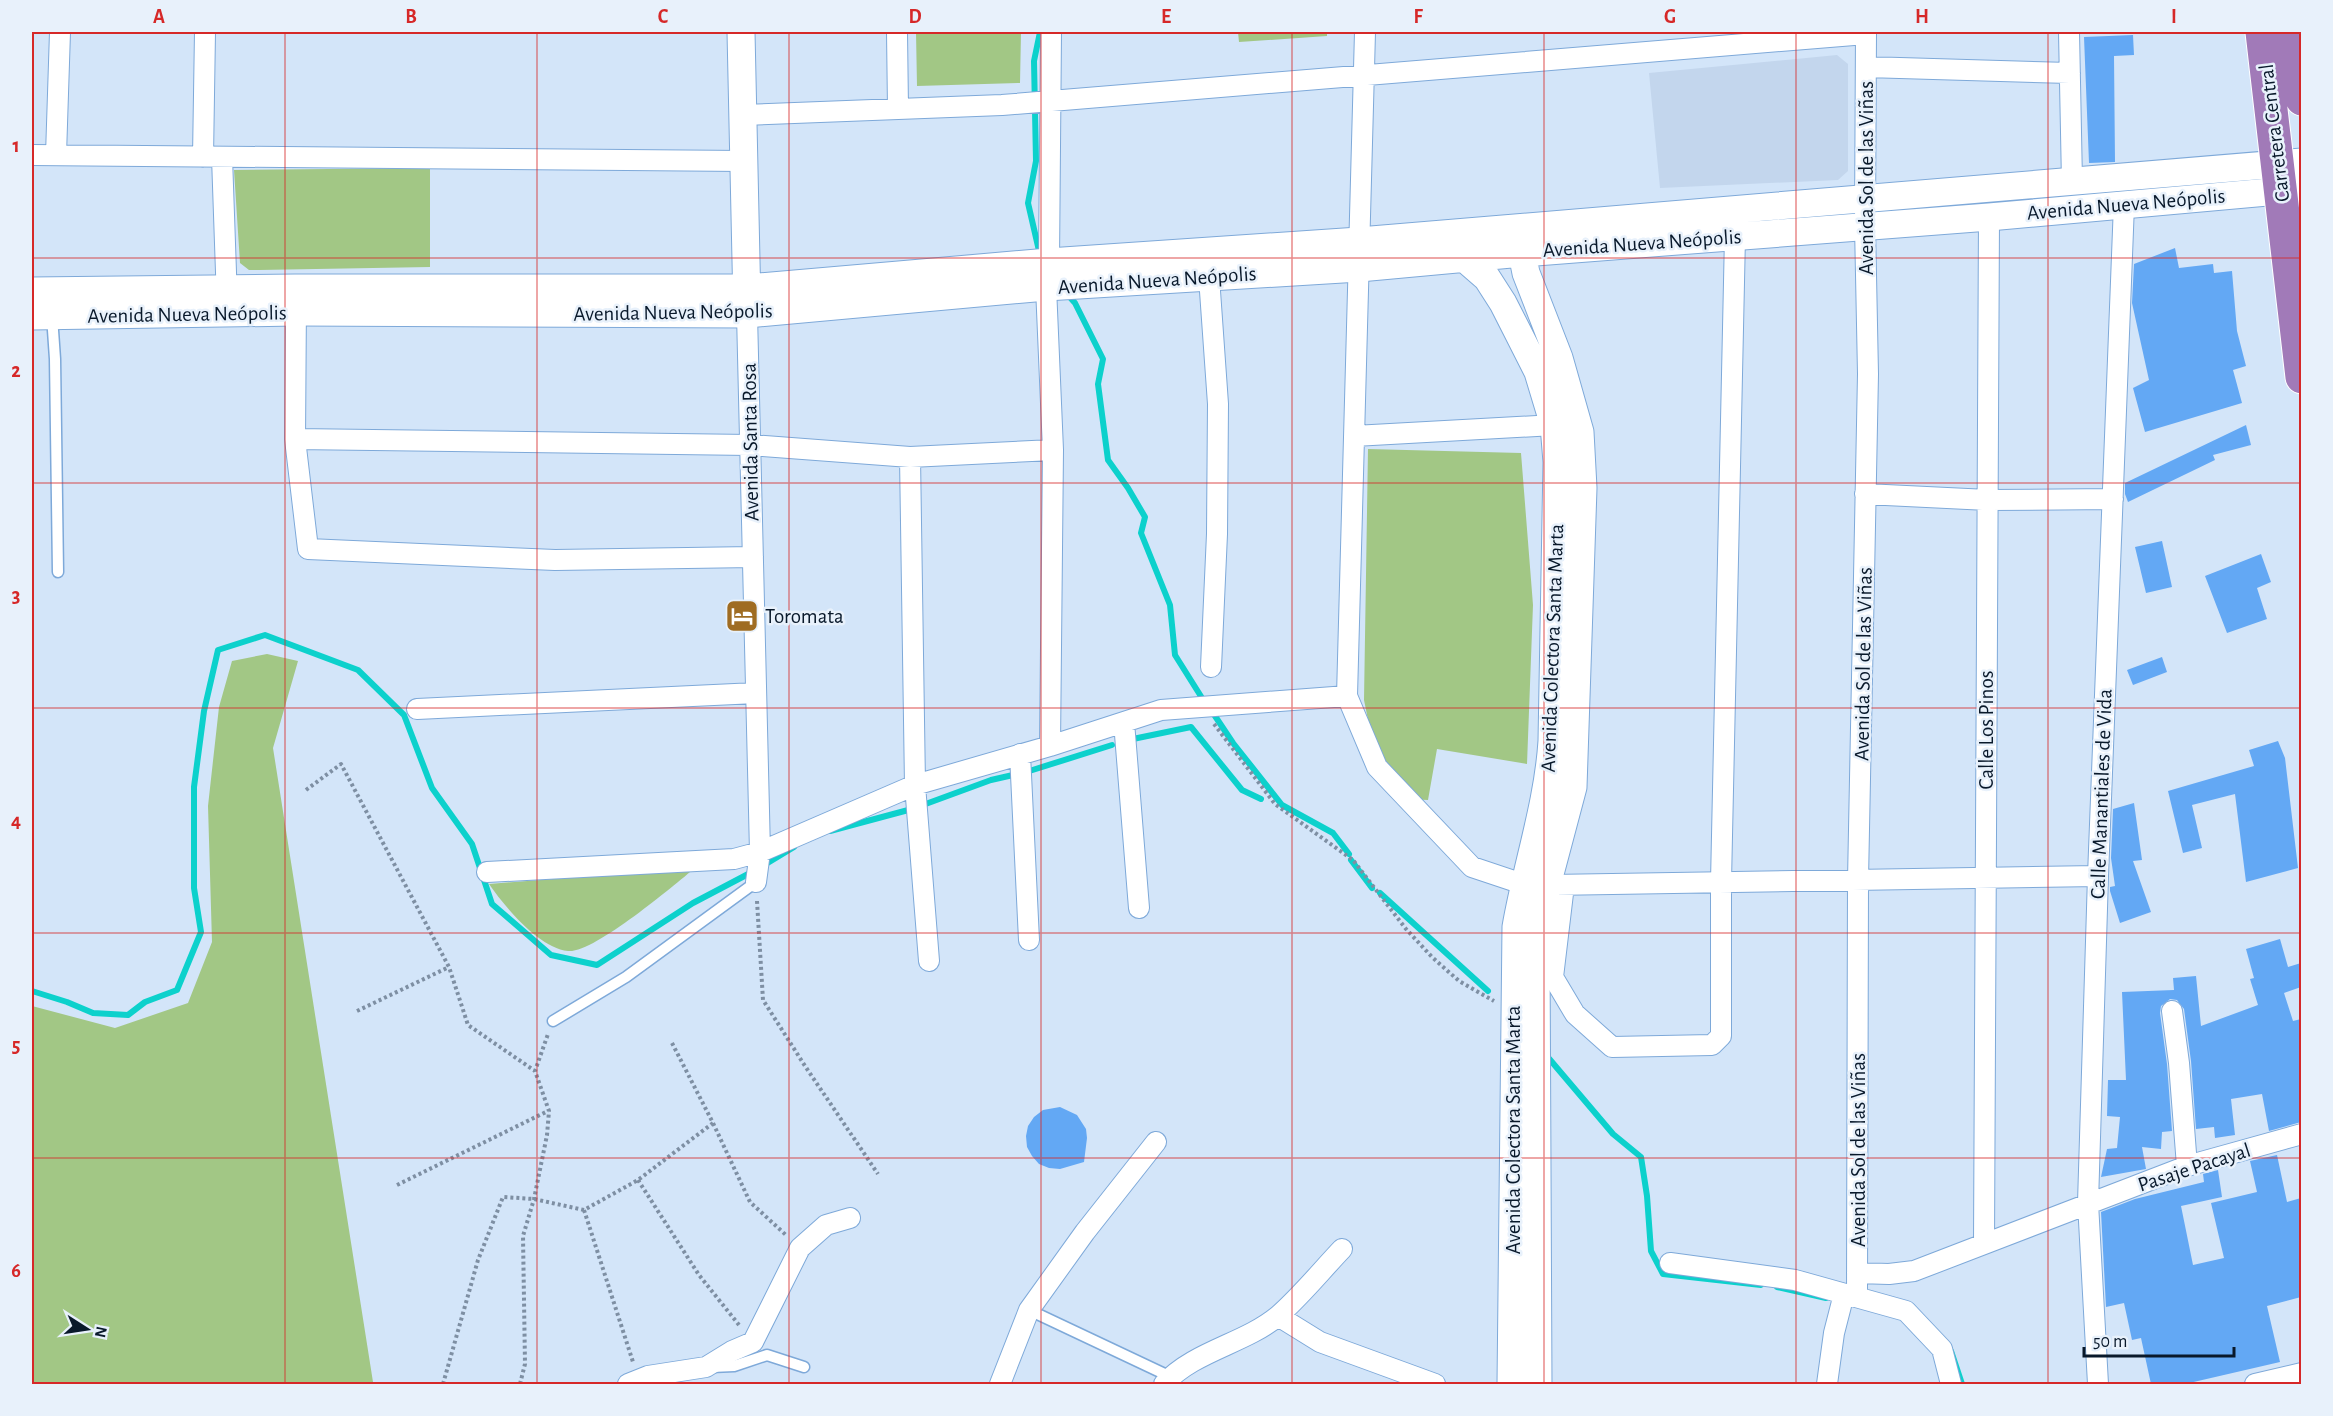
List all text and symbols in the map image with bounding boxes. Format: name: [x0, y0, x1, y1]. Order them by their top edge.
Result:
text: A: [153, 7, 165, 27]
text: B: [405, 7, 417, 27]
text: C: [658, 7, 669, 27]
text: D: [908, 7, 922, 27]
text: E: [1161, 7, 1171, 27]
text: F: [1413, 7, 1423, 27]
text: G: [1664, 7, 1676, 27]
text: H: [1915, 7, 1929, 27]
text: I: [2171, 7, 2177, 27]
street label: Carretera Central: [2256, 63, 2293, 203]
street label: Avenida Sol de las Viñas: [1856, 81, 1877, 275]
text: 1: [12, 136, 20, 156]
street label: Avenida Nueva Neópolis: [2026, 185, 2226, 224]
street label: Avenida Nueva Neópolis: [1542, 226, 1742, 261]
street label: Avenida Nueva Neópolis: [1057, 263, 1257, 298]
street label: Avenida Nueva Neópolis: [573, 300, 773, 325]
street label: Avenida Nueva Neópolis: [87, 302, 287, 327]
text: 2: [11, 361, 21, 381]
street label: Avenida Santa Rosa: [739, 362, 762, 521]
street label: Avenida Colectora Santa Marta: [1538, 523, 1567, 773]
street label: Avenida Sol de las Viñas: [1851, 567, 1876, 761]
text: 3: [12, 586, 20, 606]
hotel icon: Toromata: [724, 598, 760, 634]
place label: Toromata: [765, 606, 844, 627]
street label: Calle Los Pinos: [1976, 670, 1997, 790]
street label: Calle Manantiales de Vida: [2087, 688, 2116, 899]
text: 4: [11, 811, 21, 831]
street label: Avenida Colectora Santa Marta: [1503, 1005, 1524, 1254]
text: 5: [12, 1036, 20, 1056]
street label: Avenida Sol de las Viñas: [1848, 1053, 1869, 1247]
street label: Pasaje Pacayal: [2135, 1139, 2253, 1196]
text: 6: [11, 1261, 21, 1281]
north arrow: [57, 1299, 117, 1359]
scale bar: [2084, 1320, 2234, 1358]
text: N: [92, 1325, 110, 1339]
text: 50 m: [2093, 1333, 2127, 1351]

